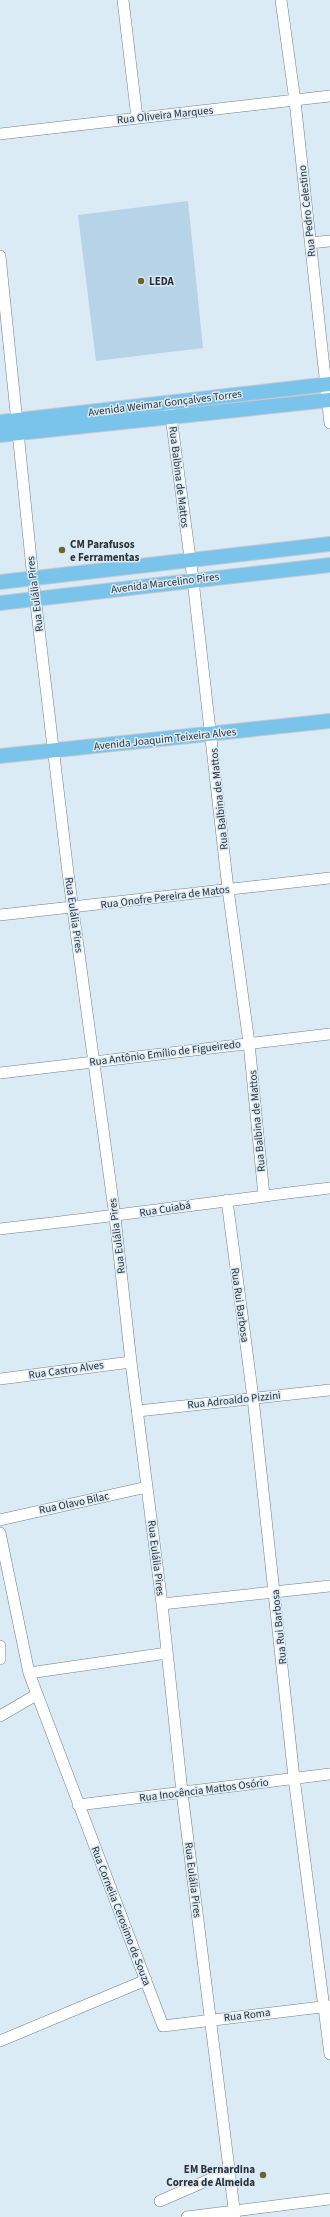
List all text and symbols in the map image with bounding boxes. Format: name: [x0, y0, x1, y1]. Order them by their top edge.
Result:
street label: Rua Oliveira Marques: [116, 102, 214, 128]
street label: Rua Pedro Celestino: [295, 164, 319, 258]
place label: LEDA: [149, 274, 175, 289]
marker: LEDA: [136, 276, 146, 286]
street label: Avenida Weimar Gonçalves Torres: [87, 386, 243, 420]
street label: Rua Balbina de Mattos: [165, 425, 193, 529]
place label: CM Parafusos e Ferramentas: [70, 537, 140, 565]
marker: CM Parafusos e Ferramentas: [57, 545, 67, 555]
street label: Rua Eulália Pires: [23, 555, 47, 633]
street label: Avenida Marcelino Pires: [110, 569, 220, 597]
street label: Avenida Joaquim Teixeira Alves: [93, 724, 237, 754]
street label: Rua Balbina de Mattos: [206, 747, 232, 851]
street label: Rua Eulália Pires: [61, 876, 87, 954]
street label: Rua Onofre Pereira de Matos: [100, 882, 231, 912]
street label: Rua Antônio Emílio de Figueiredo: [88, 1036, 242, 1070]
street label: Rua Balbina de Mattos: [245, 1069, 269, 1173]
street label: Rua Eulália Pires: [105, 1197, 129, 1275]
street label: Rua Cuiabá: [138, 1198, 192, 1220]
street label: Rua Rui Barbosa: [227, 1267, 253, 1343]
street label: Rua Castro Alves: [27, 1357, 105, 1383]
street label: Rua Adroaldo Pizzini: [187, 1388, 281, 1412]
street label: Rua Olavo Bilac: [38, 1488, 110, 1518]
street label: Rua Eulália Pires: [144, 1519, 168, 1597]
street label: Rua Rui Barbosa: [268, 1589, 290, 1665]
street label: Rua Inocência Mattos Osório: [138, 1775, 270, 1805]
street label: Rua Eulália Pires: [181, 1841, 205, 1919]
street label: Rua Cornelia Cerosimo de Souza: [87, 1844, 155, 1988]
street label: Rua Roma: [223, 2005, 271, 2025]
place label: EM Bernardina Correa de Almeida: [166, 2162, 255, 2190]
marker: EM Bernardina Correa de Almeida: [258, 2170, 268, 2180]

